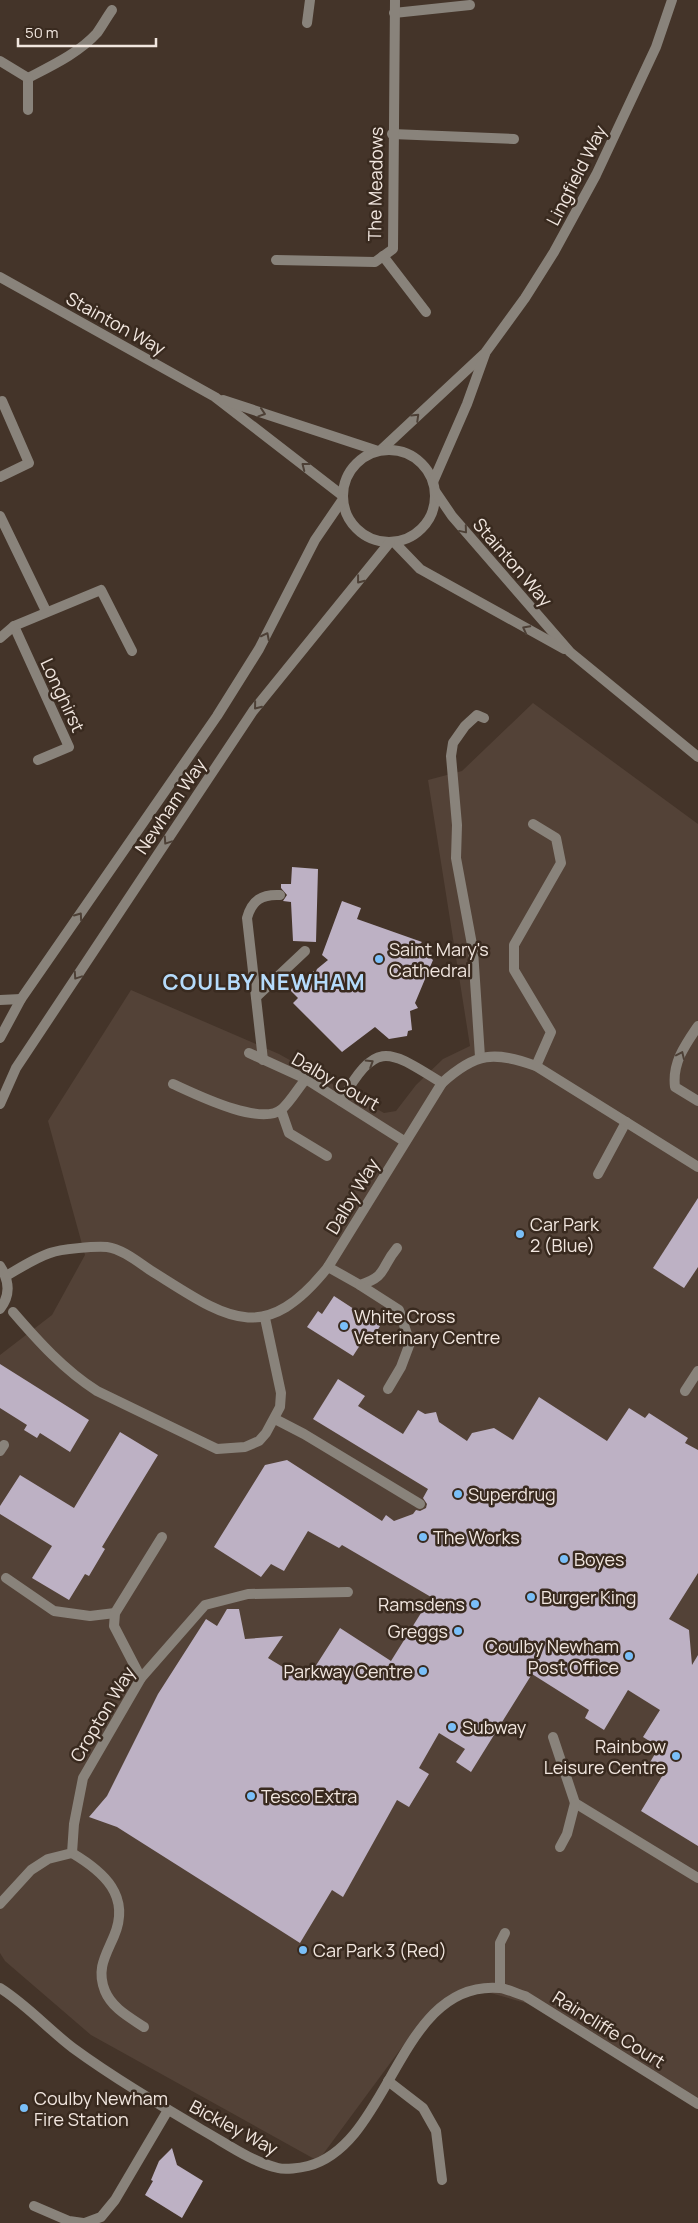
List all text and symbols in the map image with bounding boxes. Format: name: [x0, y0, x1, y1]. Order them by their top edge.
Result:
scale bar: [18, 15, 155, 47]
text: 50 m: [25, 22, 59, 43]
street label: Lingfield Way: [540, 120, 612, 229]
street label: The Meadows: [362, 126, 388, 242]
street label: Stainton Way: [62, 286, 170, 360]
one-way arrow: [257, 407, 265, 417]
one-way arrow: [410, 413, 419, 422]
one-way arrow: [301, 463, 310, 472]
street label: Stainton Way: [468, 513, 558, 612]
one-way arrow: [458, 524, 467, 533]
one-way arrow: [358, 574, 366, 583]
one-way arrow: [523, 625, 532, 635]
one-way arrow: [260, 632, 270, 641]
street label: Longhirst: [35, 654, 91, 736]
one-way arrow: [255, 700, 263, 709]
street label: Newham Way: [129, 753, 211, 859]
one-way arrow: [164, 835, 173, 845]
one-way arrow: [73, 912, 82, 922]
place label: Saint Mary's Cathedral: [389, 937, 489, 982]
marker: Saint Mary's Cathedral: [373, 953, 385, 965]
district label: COULBY NEWHAM: [162, 967, 366, 997]
one-way arrow: [74, 971, 83, 980]
street label: Dalby Court: [288, 1046, 384, 1116]
one-way arrow: [675, 1051, 685, 1060]
one-way arrow: [364, 1060, 374, 1069]
street label: Dalby Way: [320, 1153, 384, 1238]
place label: Car Park 2 (Blue): [530, 1212, 600, 1257]
marker: Car Park 2 (Blue): [514, 1228, 526, 1240]
place label: White Cross Veterinary Centre: [354, 1304, 500, 1349]
marker: White Cross Veterinary Centre: [338, 1320, 350, 1332]
place label: Superdrug: [468, 1482, 556, 1506]
marker: Superdrug: [452, 1488, 464, 1500]
place label: The Works: [433, 1525, 520, 1549]
marker: The Works: [417, 1531, 429, 1543]
place label: Boyes: [574, 1547, 624, 1571]
marker: Boyes: [558, 1553, 570, 1565]
place label: Burger King: [541, 1585, 636, 1609]
marker: Burger King: [525, 1591, 537, 1603]
place label: Ramsdens: [378, 1592, 465, 1616]
marker: Ramsdens: [469, 1598, 481, 1610]
place label: Greggs: [388, 1619, 448, 1643]
marker: Greggs: [452, 1625, 464, 1637]
place label: Coulby Newham Post Office: [485, 1634, 619, 1679]
marker: Coulby Newham Post Office: [623, 1650, 635, 1662]
place label: Parkway Centre: [283, 1659, 413, 1683]
street label: Cropton Way: [64, 1661, 140, 1766]
marker: Parkway Centre: [417, 1665, 429, 1677]
place label: Subway: [462, 1715, 527, 1739]
marker: Subway: [446, 1721, 458, 1733]
place label: Rainbow Leisure Centre: [544, 1734, 666, 1779]
marker: Rainbow Leisure Centre: [670, 1750, 682, 1762]
place label: Tesco Extra: [261, 1784, 357, 1808]
marker: Tesco Extra: [245, 1790, 257, 1802]
place label: Car Park 3 (Red): [313, 1938, 447, 1962]
marker: Car Park 3 (Red): [297, 1944, 309, 1956]
street label: Raincliffe Court: [548, 1985, 670, 2073]
place label: Coulby Newham Fire Station: [34, 2086, 168, 2131]
street label: Bickley Way: [186, 2094, 283, 2161]
marker: Coulby Newham Fire Station: [18, 2102, 30, 2114]

